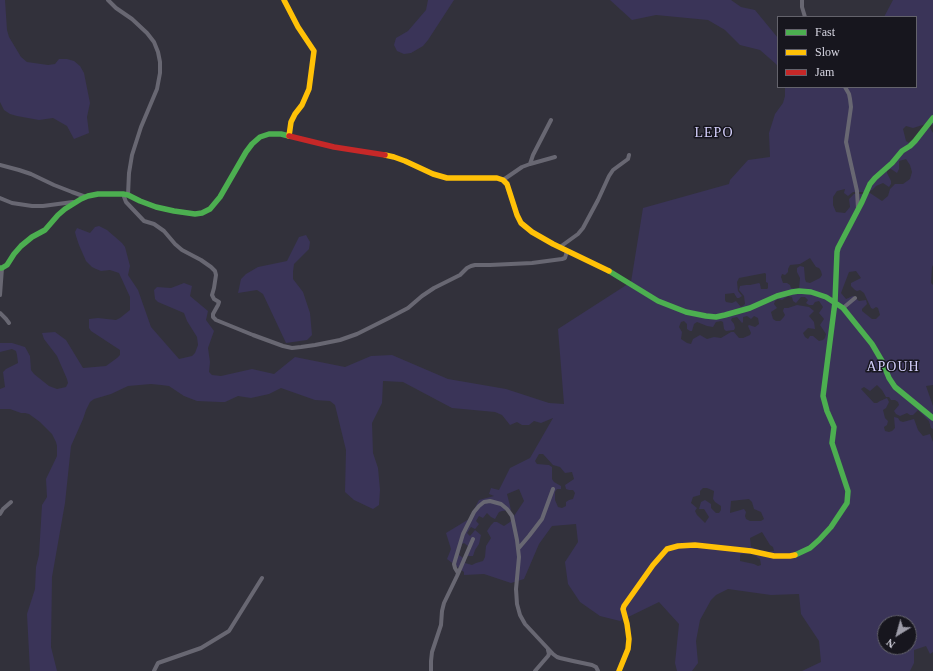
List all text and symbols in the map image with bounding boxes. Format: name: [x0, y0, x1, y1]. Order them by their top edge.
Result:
legend: [777, 16, 917, 88]
text: Fast: [815, 25, 835, 39]
text: Slow: [815, 45, 840, 59]
text: Jam: [815, 65, 834, 79]
district label: LEPO: [694, 125, 734, 141]
district label: APOUH: [866, 359, 920, 375]
north arrow: [877, 615, 917, 655]
text: N: [884, 637, 897, 651]

